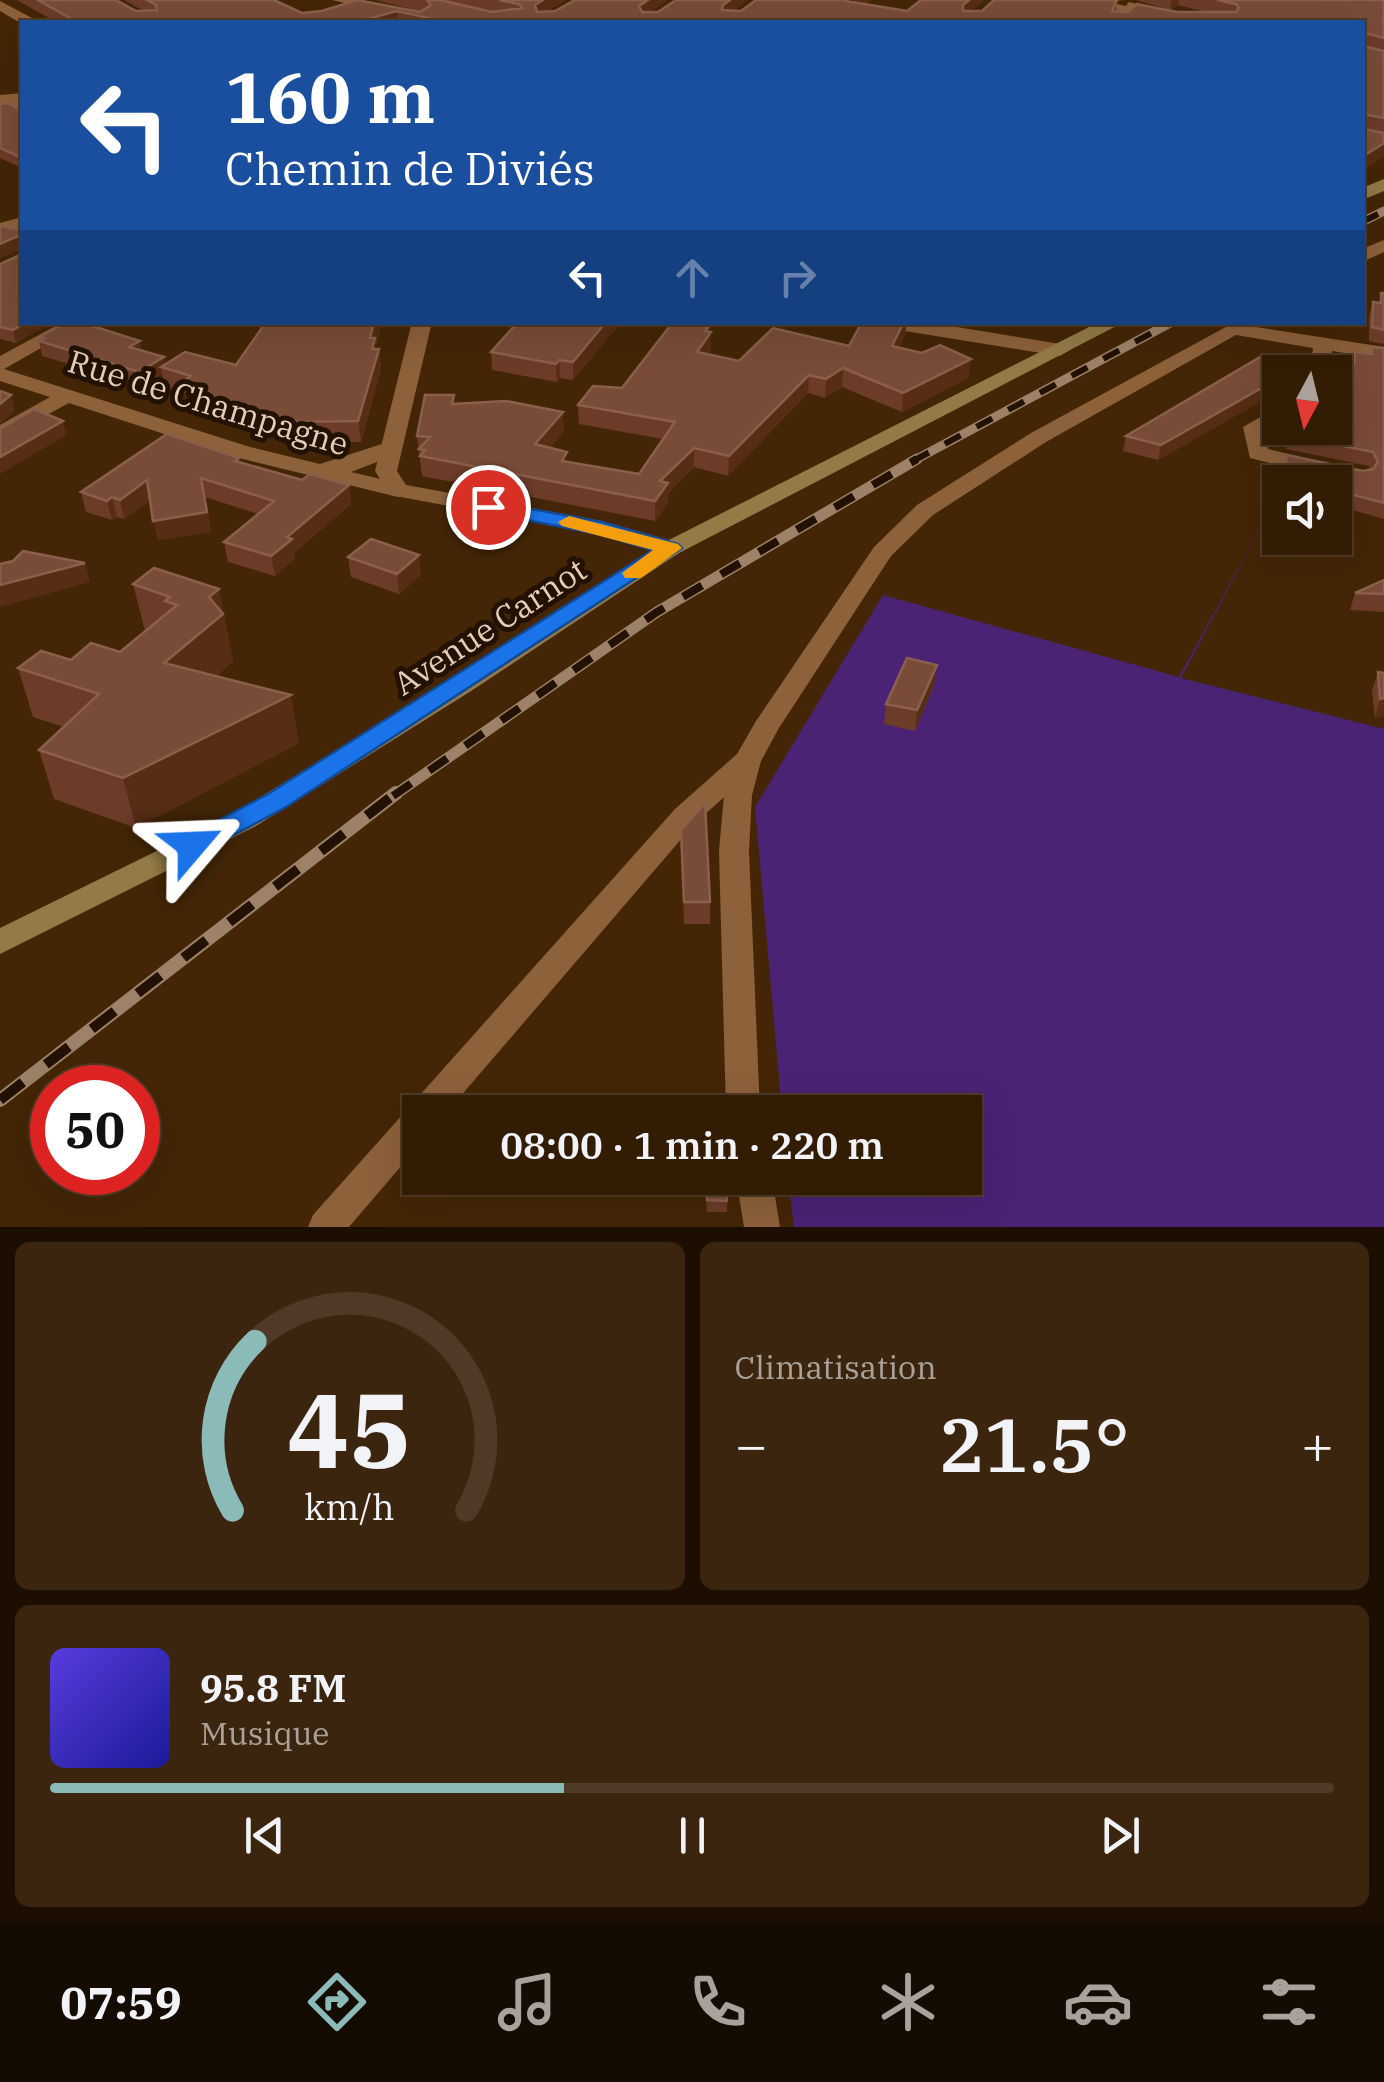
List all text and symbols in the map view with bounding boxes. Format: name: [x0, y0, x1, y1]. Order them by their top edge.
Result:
text: 160 m: [225, 51, 435, 142]
icon: left: [60, 60, 190, 190]
text: Chemin de Diviés: [225, 139, 595, 197]
icon: left: [560, 250, 615, 305]
icon: ahead: [665, 250, 720, 305]
icon: right: [770, 250, 825, 305]
street label: Rue de Champagne: [63, 339, 353, 465]
north arrow: [1262, 355, 1352, 445]
map controls: [1262, 355, 1352, 555]
pin: [446, 465, 531, 550]
button: sound: [1262, 465, 1352, 555]
icon: arrive: [461, 480, 516, 535]
street label: Avenue Carnot: [385, 548, 594, 704]
position arrow: [140, 793, 244, 897]
speed limit sign: 50: [30, 1065, 160, 1195]
text: 08:00 · 1 min · 220 m: [500, 1120, 884, 1169]
text: Climatisation: [735, 1346, 937, 1388]
text: 45: [287, 1361, 412, 1497]
text: 21.5°: [939, 1395, 1130, 1493]
text: −: [735, 1409, 768, 1480]
text: +: [1301, 1409, 1334, 1480]
text: km/h: [305, 1483, 395, 1530]
text: 95.8 FM: [200, 1663, 346, 1712]
text: Musique: [200, 1712, 330, 1754]
icon: previous: [237, 1808, 292, 1863]
icon: pause: [665, 1808, 720, 1863]
icon: next: [1093, 1808, 1148, 1863]
icon: directions: [302, 1967, 372, 2037]
icon: music: [492, 1967, 562, 2037]
icon: phone: [683, 1967, 753, 2037]
icon: climate: [873, 1967, 943, 2037]
icon: car: [1063, 1967, 1133, 2037]
icon: filters: [1254, 1967, 1324, 2037]
text: 07:59: [60, 1973, 182, 2031]

